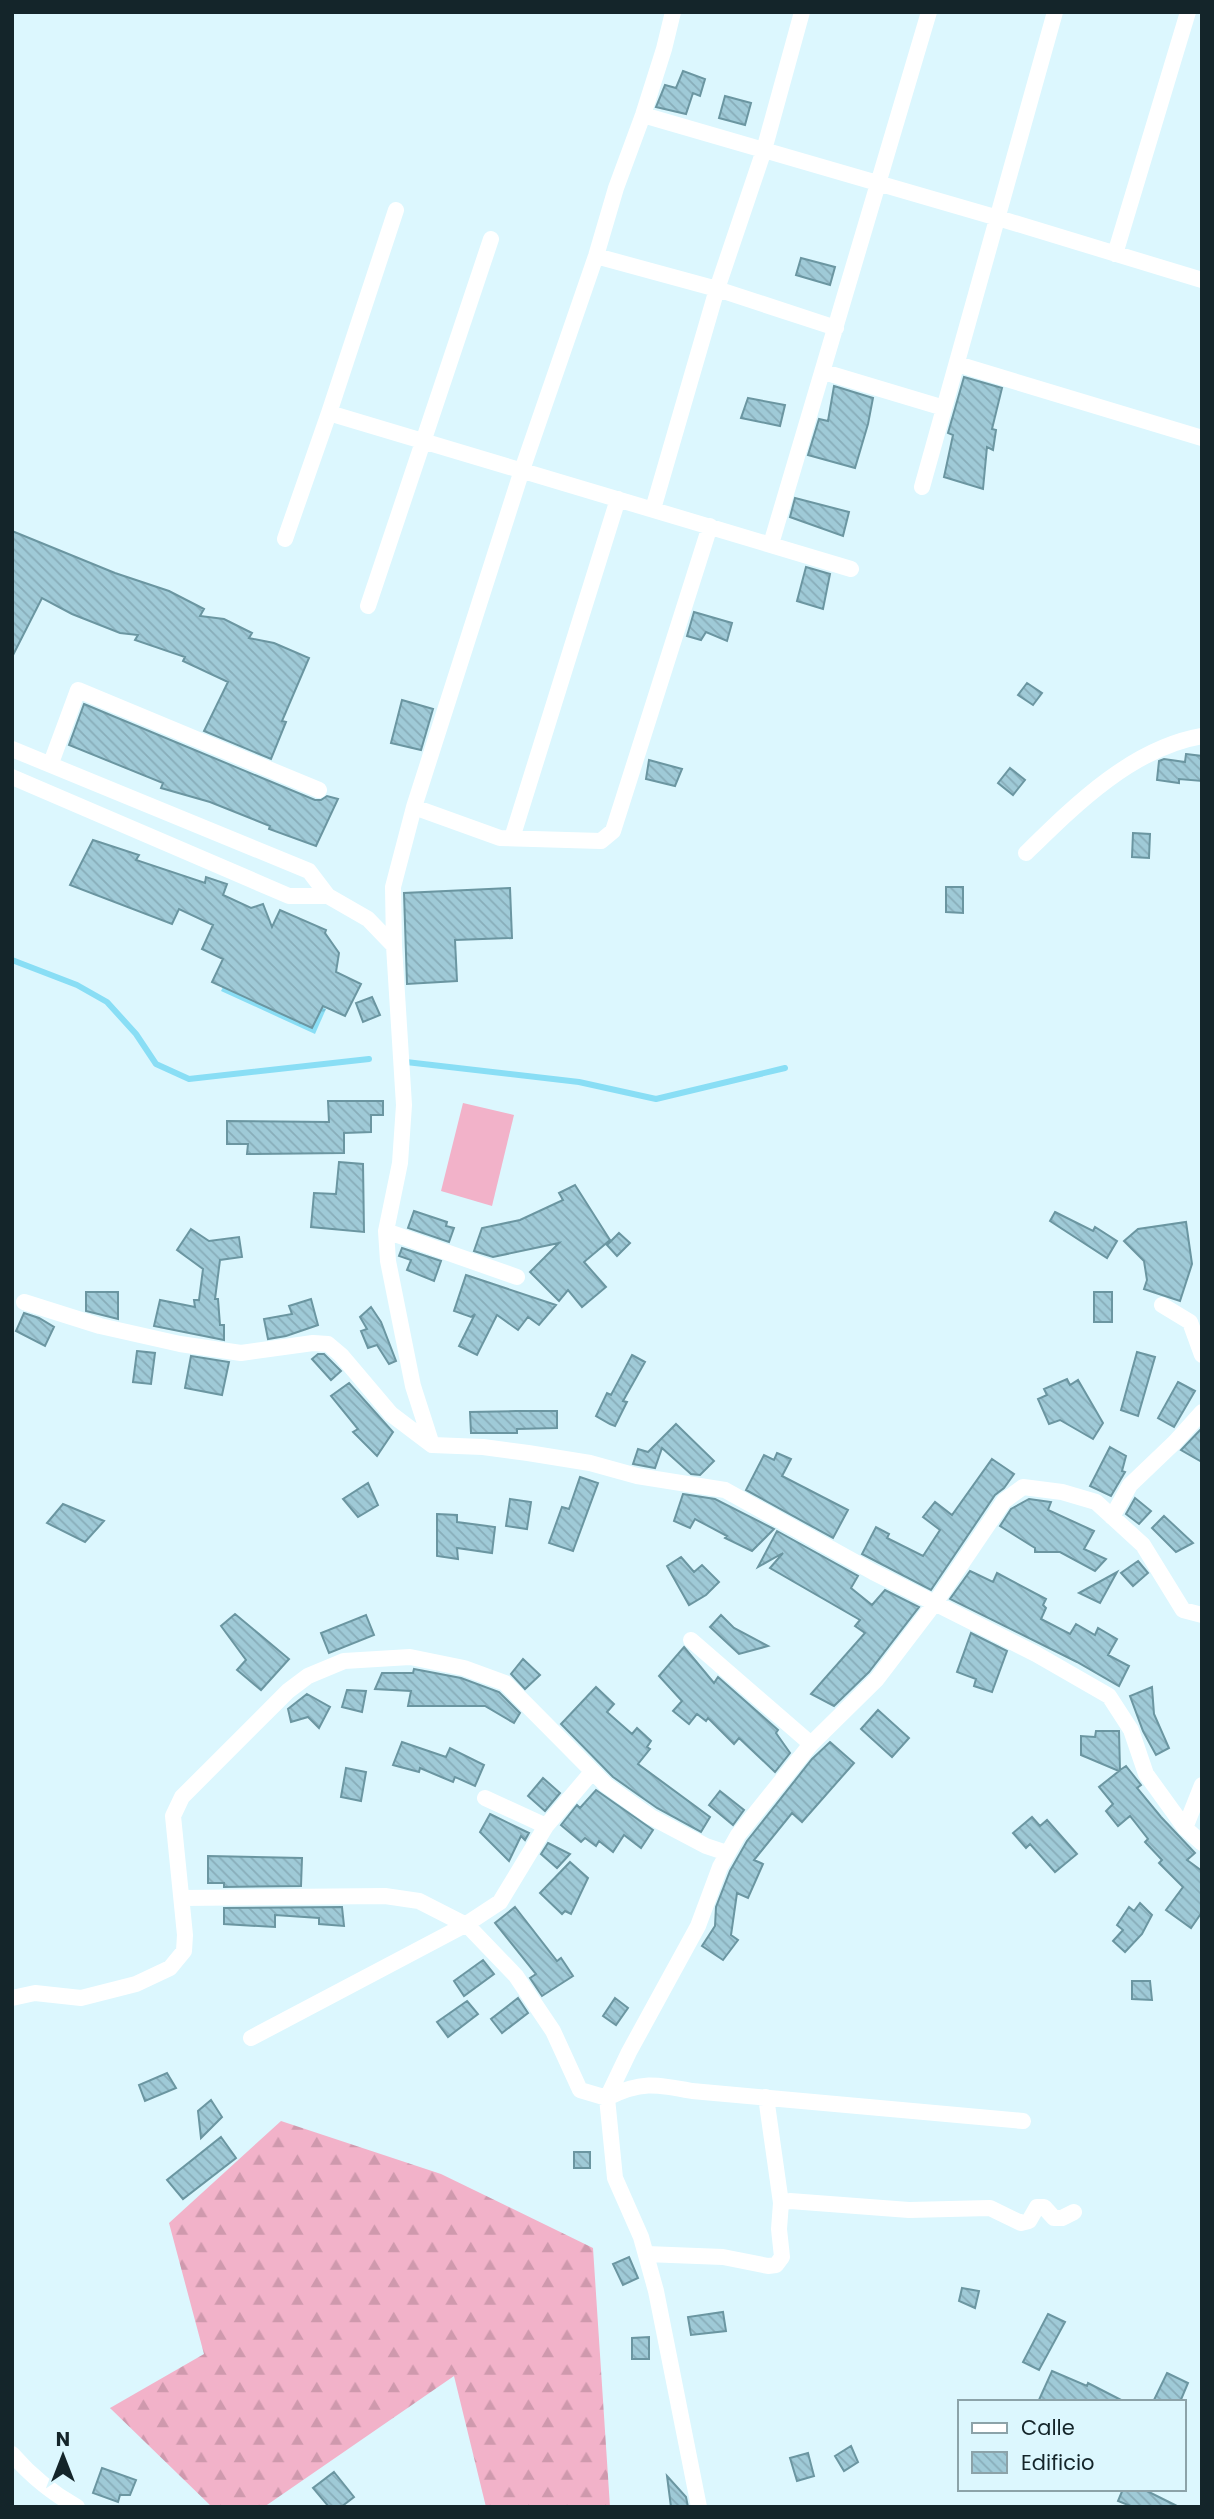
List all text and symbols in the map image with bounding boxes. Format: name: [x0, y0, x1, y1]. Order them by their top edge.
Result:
legend: [958, 2400, 1186, 2491]
text: Calle: [1021, 2413, 1075, 2442]
north arrow: [28, 2421, 98, 2491]
text: N: [56, 2426, 70, 2453]
text: Edificio: [1021, 2448, 1095, 2477]

